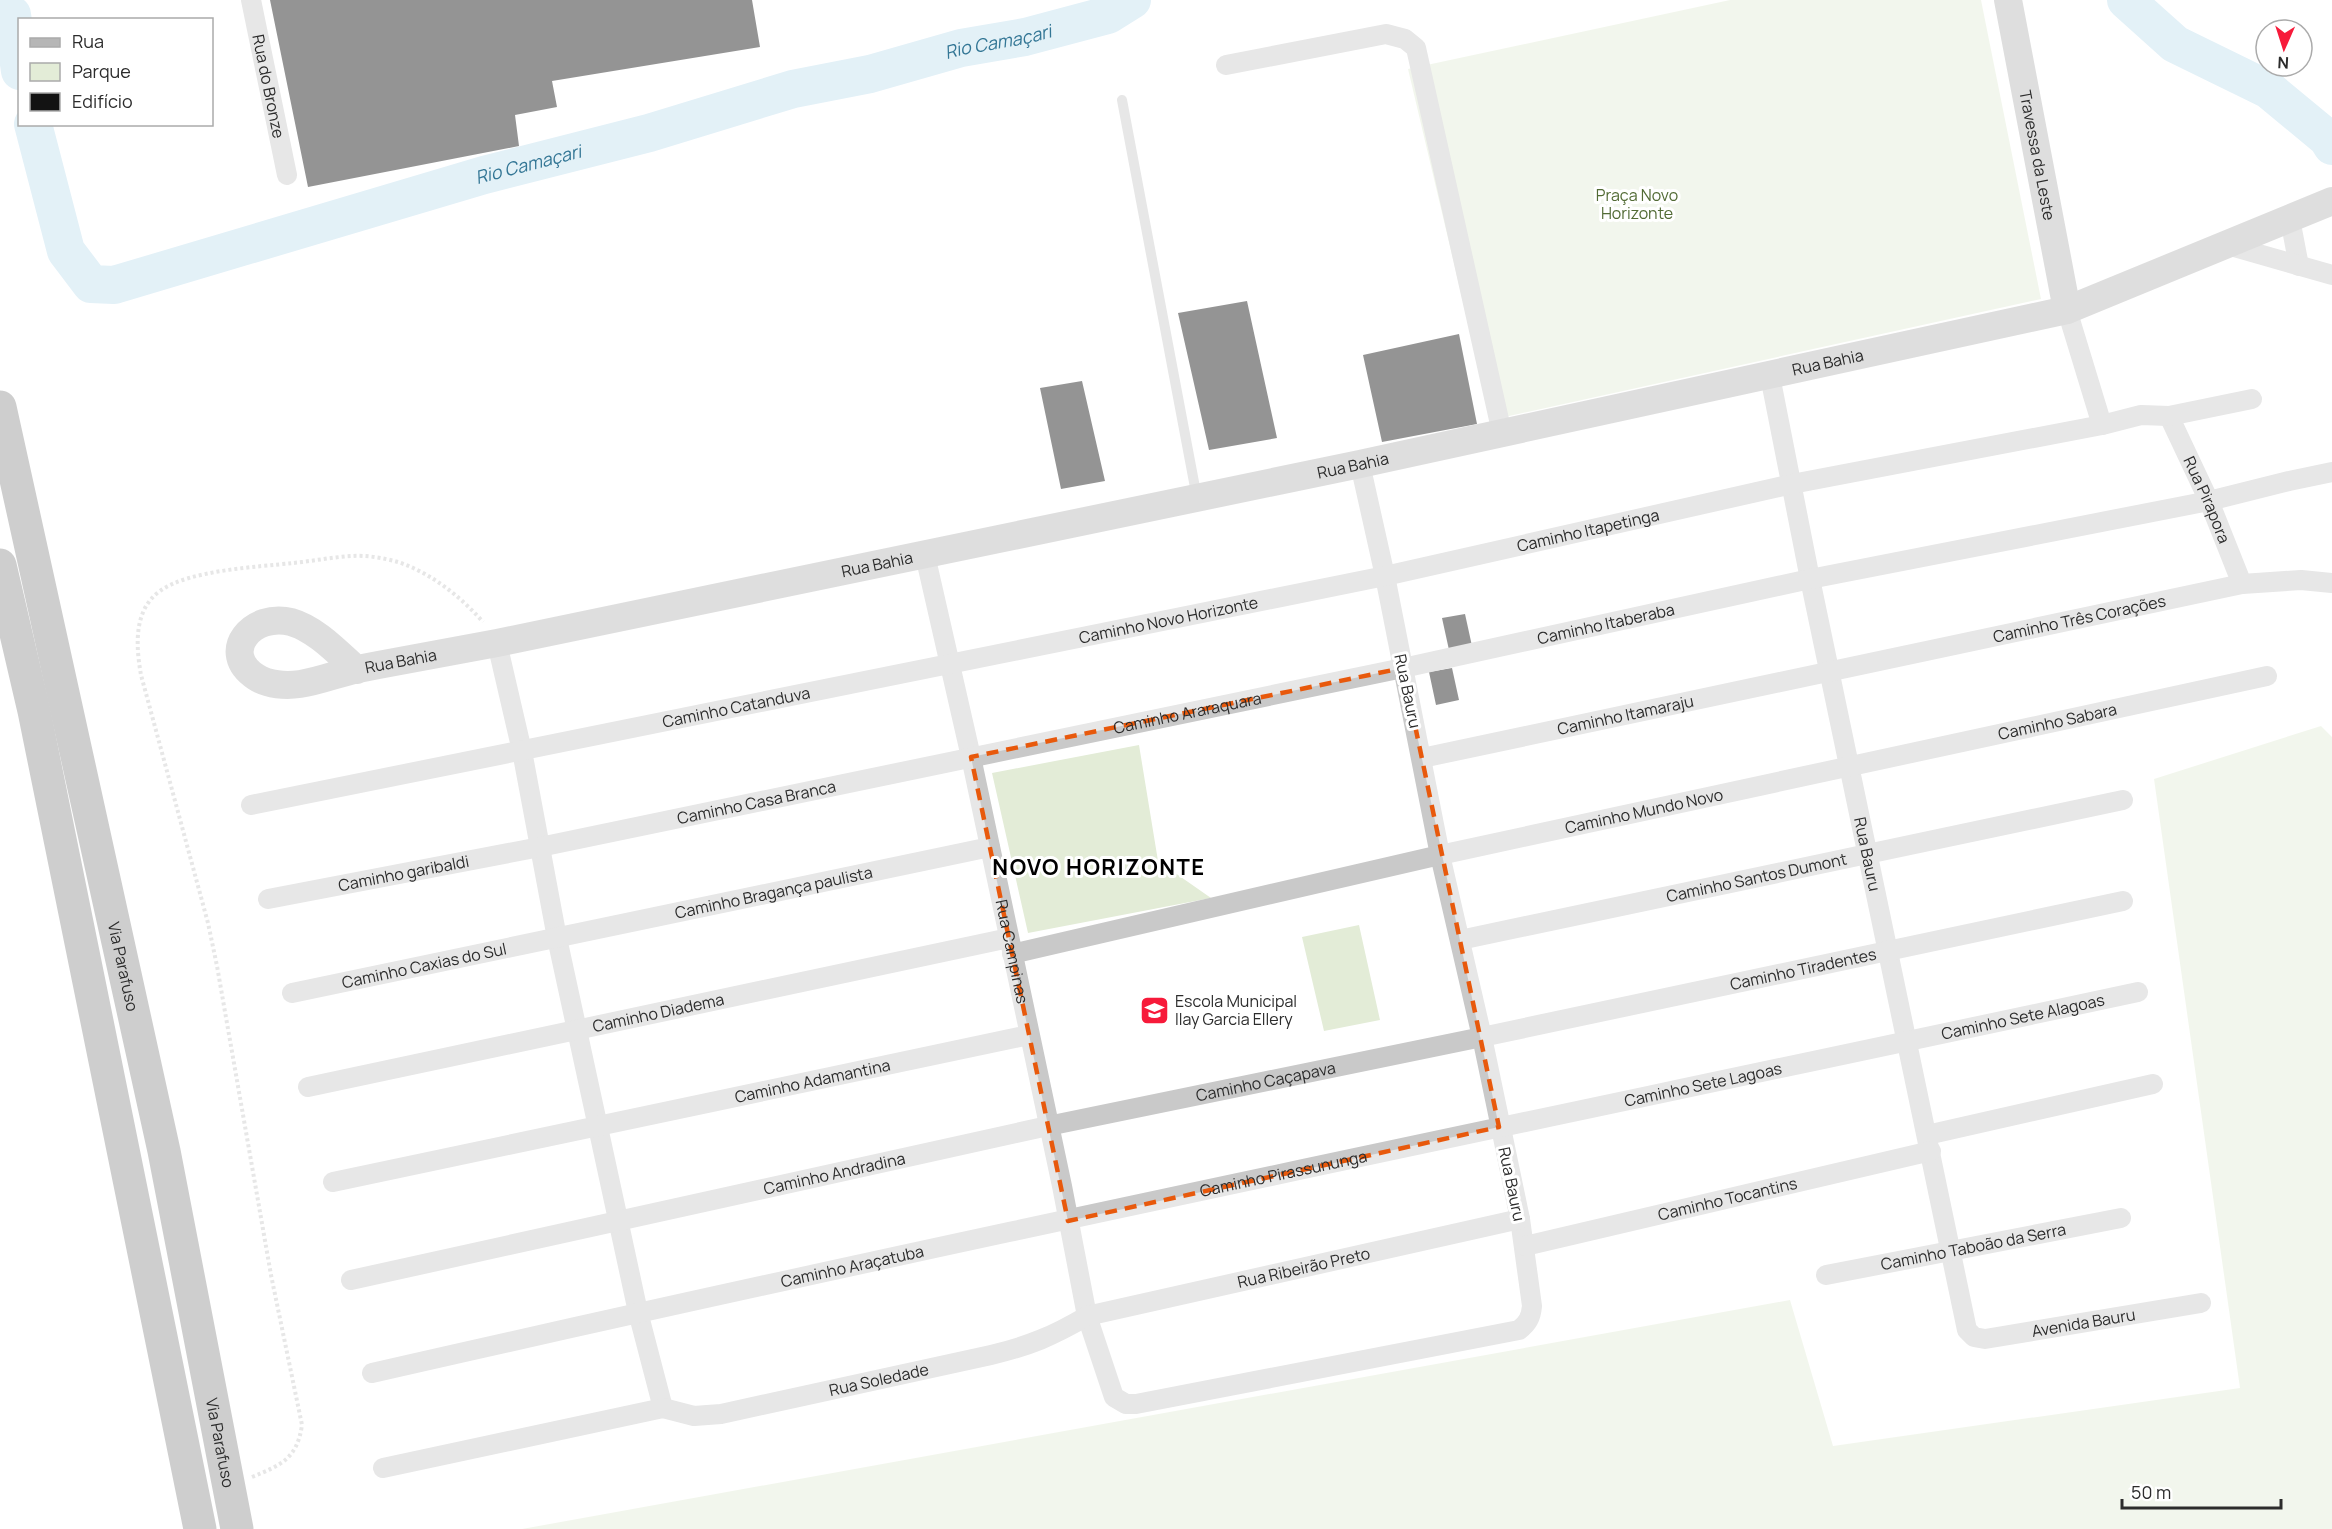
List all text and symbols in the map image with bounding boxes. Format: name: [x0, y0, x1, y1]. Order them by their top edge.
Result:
legend: [18, 18, 213, 126]
water label: Rio Camaçari: [941, 18, 1057, 64]
north arrow: [2254, 18, 2314, 78]
text: Rua: [72, 29, 104, 53]
street label: Rua do Bronze: [247, 32, 290, 140]
text: N: [2277, 52, 2290, 74]
text: Parque: [72, 59, 131, 83]
street label: Travessa da Leste: [2014, 88, 2061, 222]
text: Edifício: [72, 89, 133, 113]
water label: Rio Camaçari: [472, 138, 586, 189]
park label: Praça Novo Horizonte: [1596, 184, 1678, 224]
street label: Rua Bahia: [1790, 344, 1866, 381]
street label: Rua Bahia: [1315, 447, 1391, 484]
street label: Rua Pirapora: [2178, 453, 2236, 546]
street label: Caminho Itapetinga: [1515, 503, 1661, 557]
street label: Rua Bahia: [839, 546, 915, 582]
street label: Caminho Três Corações: [1991, 589, 2168, 648]
street label: Caminho Novo Horizonte: [1077, 591, 1260, 649]
street label: Caminho Itaberaba: [1535, 598, 1677, 649]
street label: Rua Bahia: [363, 643, 438, 678]
street label: Rua Bauru: [1389, 652, 1427, 730]
street label: Caminho Catanduva: [660, 681, 812, 733]
street label: Caminho Araraquara: [1111, 687, 1263, 739]
street label: Caminho Itamaraju: [1555, 690, 1696, 740]
street label: Caminho Sabara: [1996, 698, 2119, 745]
street label: Caminho Casa Branca: [675, 775, 838, 829]
street label: Caminho Mundo Novo: [1563, 783, 1725, 839]
street label: Rua Bauru: [1849, 815, 1886, 893]
street label: Caminho Santos Dumont: [1664, 848, 1849, 907]
street label: Caminho garibaldi: [336, 850, 471, 896]
district label: NOVO HORIZONTE: [992, 852, 1206, 882]
street label: Caminho Bragança paulista: [673, 861, 874, 924]
street label: Rua Campinas: [991, 898, 1034, 1005]
street label: Via Parafuso: [103, 920, 144, 1013]
street label: Caminho Caxias do Sul: [340, 937, 508, 993]
street label: Caminho Tiradentes: [1728, 943, 1878, 995]
street label: Caminho Diadema: [590, 988, 726, 1037]
street label: Caminho Sete Alagoas: [1939, 988, 2107, 1045]
place label: Escola Municipal Ilay Garcia Ellery: [1175, 990, 1297, 1030]
school or university icon: Escola Municipal Ilay Garcia Ellery: [1138, 994, 1170, 1026]
street label: Caminho Adamantina: [733, 1054, 892, 1108]
street label: Caminho Caçapava: [1194, 1056, 1337, 1106]
street label: Caminho Sete Lagoas: [1622, 1057, 1784, 1112]
street label: Caminho Pirassununga: [1198, 1145, 1369, 1202]
street label: Rua Bauru: [1493, 1145, 1531, 1223]
street label: Caminho Andradina: [761, 1147, 907, 1200]
street label: Caminho Tocantins: [1656, 1172, 1799, 1226]
street label: Caminho Taboão da Serra: [1879, 1218, 2068, 1275]
street label: Caminho Araçatuba: [779, 1240, 926, 1292]
street label: Rua Ribeirão Preto: [1235, 1242, 1372, 1293]
street label: Avenida Bauru: [2030, 1303, 2137, 1342]
street label: Rua Soledade: [827, 1358, 931, 1401]
street label: Via Parafuso: [201, 1396, 240, 1489]
scale bar: [2122, 1472, 2281, 1510]
text: 50 m: [2131, 1480, 2171, 1504]

